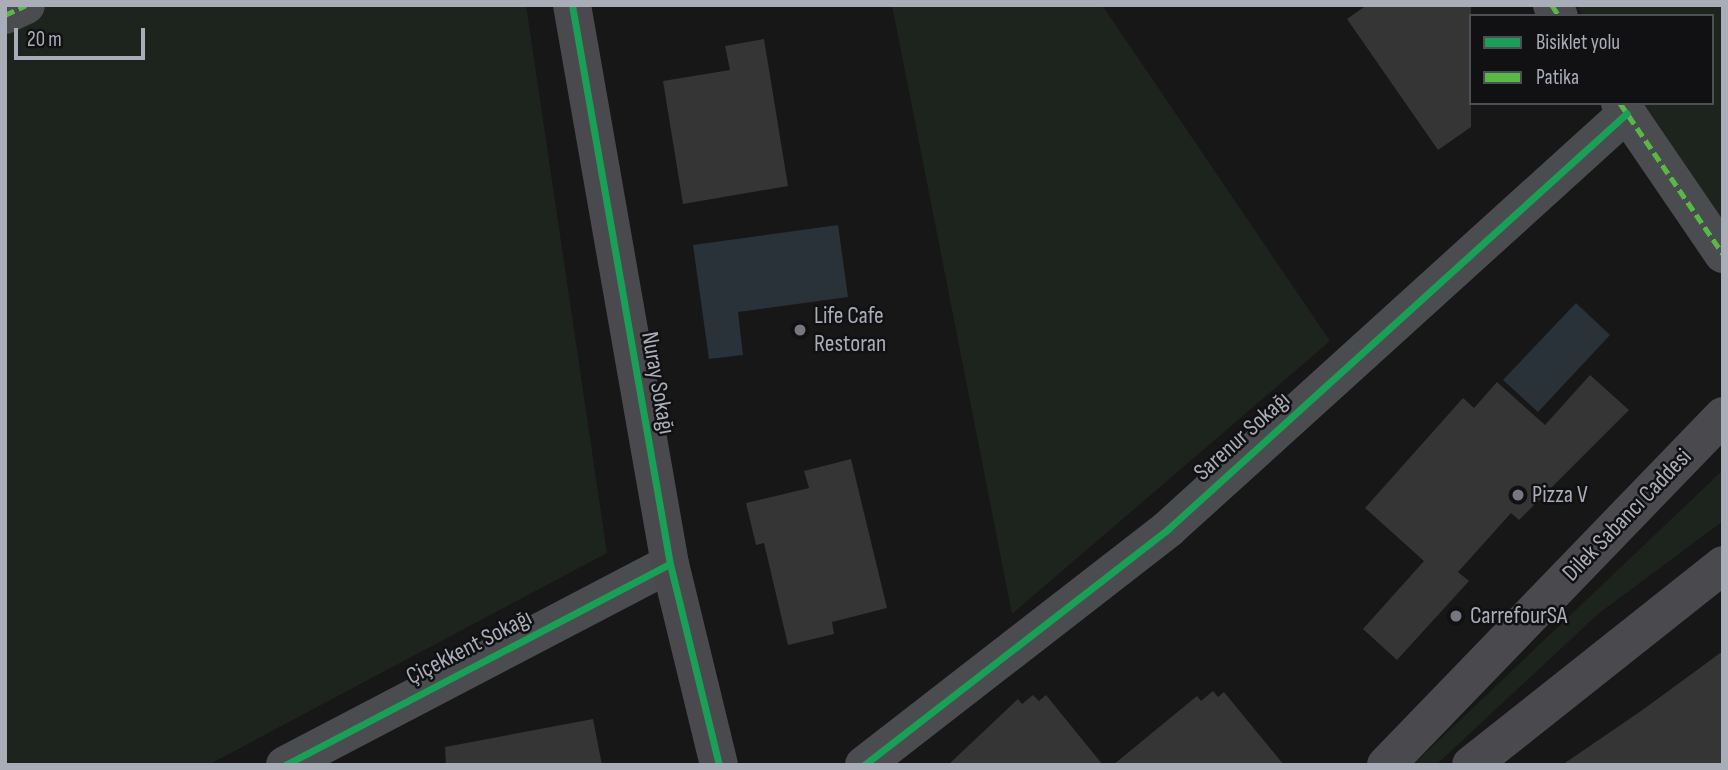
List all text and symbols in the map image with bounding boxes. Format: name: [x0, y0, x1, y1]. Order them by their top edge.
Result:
scale bar: [18, 14, 149, 58]
legend: [1469, 14, 1714, 105]
text: 20 m: [27, 27, 62, 52]
text: Bisiklet yolu: [1536, 30, 1620, 55]
text: Patika: [1536, 65, 1579, 90]
place label: Life Cafe Restoran: [814, 302, 886, 358]
marker: Life Cafe Restoran: [792, 322, 808, 338]
street label: Nuray Sokağı: [635, 329, 681, 437]
street label: Sarenur Sokağı: [1188, 385, 1296, 487]
street label: Dilek Sabancı Caddesi: [1556, 443, 1698, 587]
place label: Pizza V: [1532, 481, 1588, 509]
marker: Pizza V: [1510, 487, 1526, 503]
place label: CarrefourSA: [1470, 602, 1567, 630]
street label: Çiçekkent Sokağı: [401, 603, 537, 691]
marker: CarrefourSA: [1448, 608, 1464, 624]

